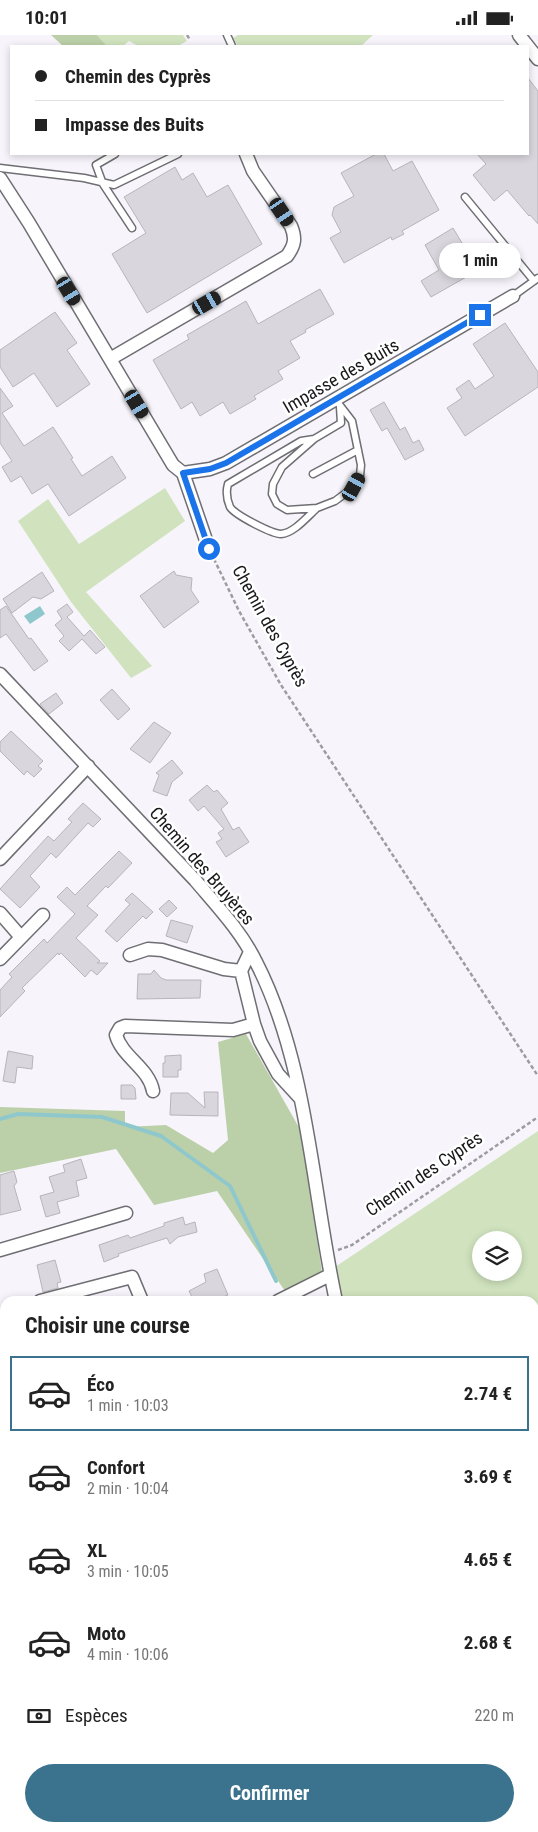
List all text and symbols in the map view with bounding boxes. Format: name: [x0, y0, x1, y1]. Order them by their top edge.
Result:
text: 10:01: [25, 6, 69, 29]
text: Chemin des Cyprès: [65, 65, 211, 88]
text: Impasse des Buits: [65, 113, 204, 136]
car: [267, 195, 296, 229]
callout: 1 min: [439, 243, 521, 277]
text: 1 min: [462, 251, 498, 270]
car: [54, 274, 83, 308]
car: [190, 289, 223, 317]
route end: [469, 304, 491, 326]
street label: Impasse des Buits: [279, 334, 402, 417]
car: [122, 387, 151, 421]
car: [340, 470, 367, 504]
route start: [198, 538, 220, 560]
street label: Chemin des Cyprès: [228, 561, 313, 690]
street label: Chemin des Bruyères: [145, 802, 259, 929]
street label: Chemin des Cyprès: [361, 1127, 486, 1220]
map controls: [472, 1231, 522, 1281]
button: layers: [472, 1231, 522, 1281]
text: Choisir une course: [25, 1313, 190, 1338]
icon: car: [27, 1371, 72, 1416]
text: Éco: [87, 1373, 114, 1396]
text: 2.74 €: [464, 1382, 512, 1405]
text: 1 min · 10:03: [87, 1396, 169, 1415]
icon: car: [27, 1454, 72, 1499]
text: Confort: [87, 1456, 145, 1479]
text: 3.69 €: [464, 1465, 512, 1488]
text: 2 min · 10:04: [87, 1479, 169, 1498]
icon: car: [27, 1537, 72, 1582]
text: XL: [87, 1539, 107, 1562]
text: 4.65 €: [464, 1548, 512, 1571]
text: 3 min · 10:05: [87, 1562, 169, 1581]
icon: car: [27, 1620, 72, 1665]
text: Moto: [87, 1622, 126, 1645]
text: 2.68 €: [464, 1631, 512, 1654]
text: 4 min · 10:06: [87, 1645, 169, 1664]
icon: cash: [25, 1702, 53, 1730]
text: Espèces: [65, 1704, 128, 1727]
text: 220 m: [475, 1706, 514, 1725]
button: Confirmer: [25, 1764, 514, 1822]

